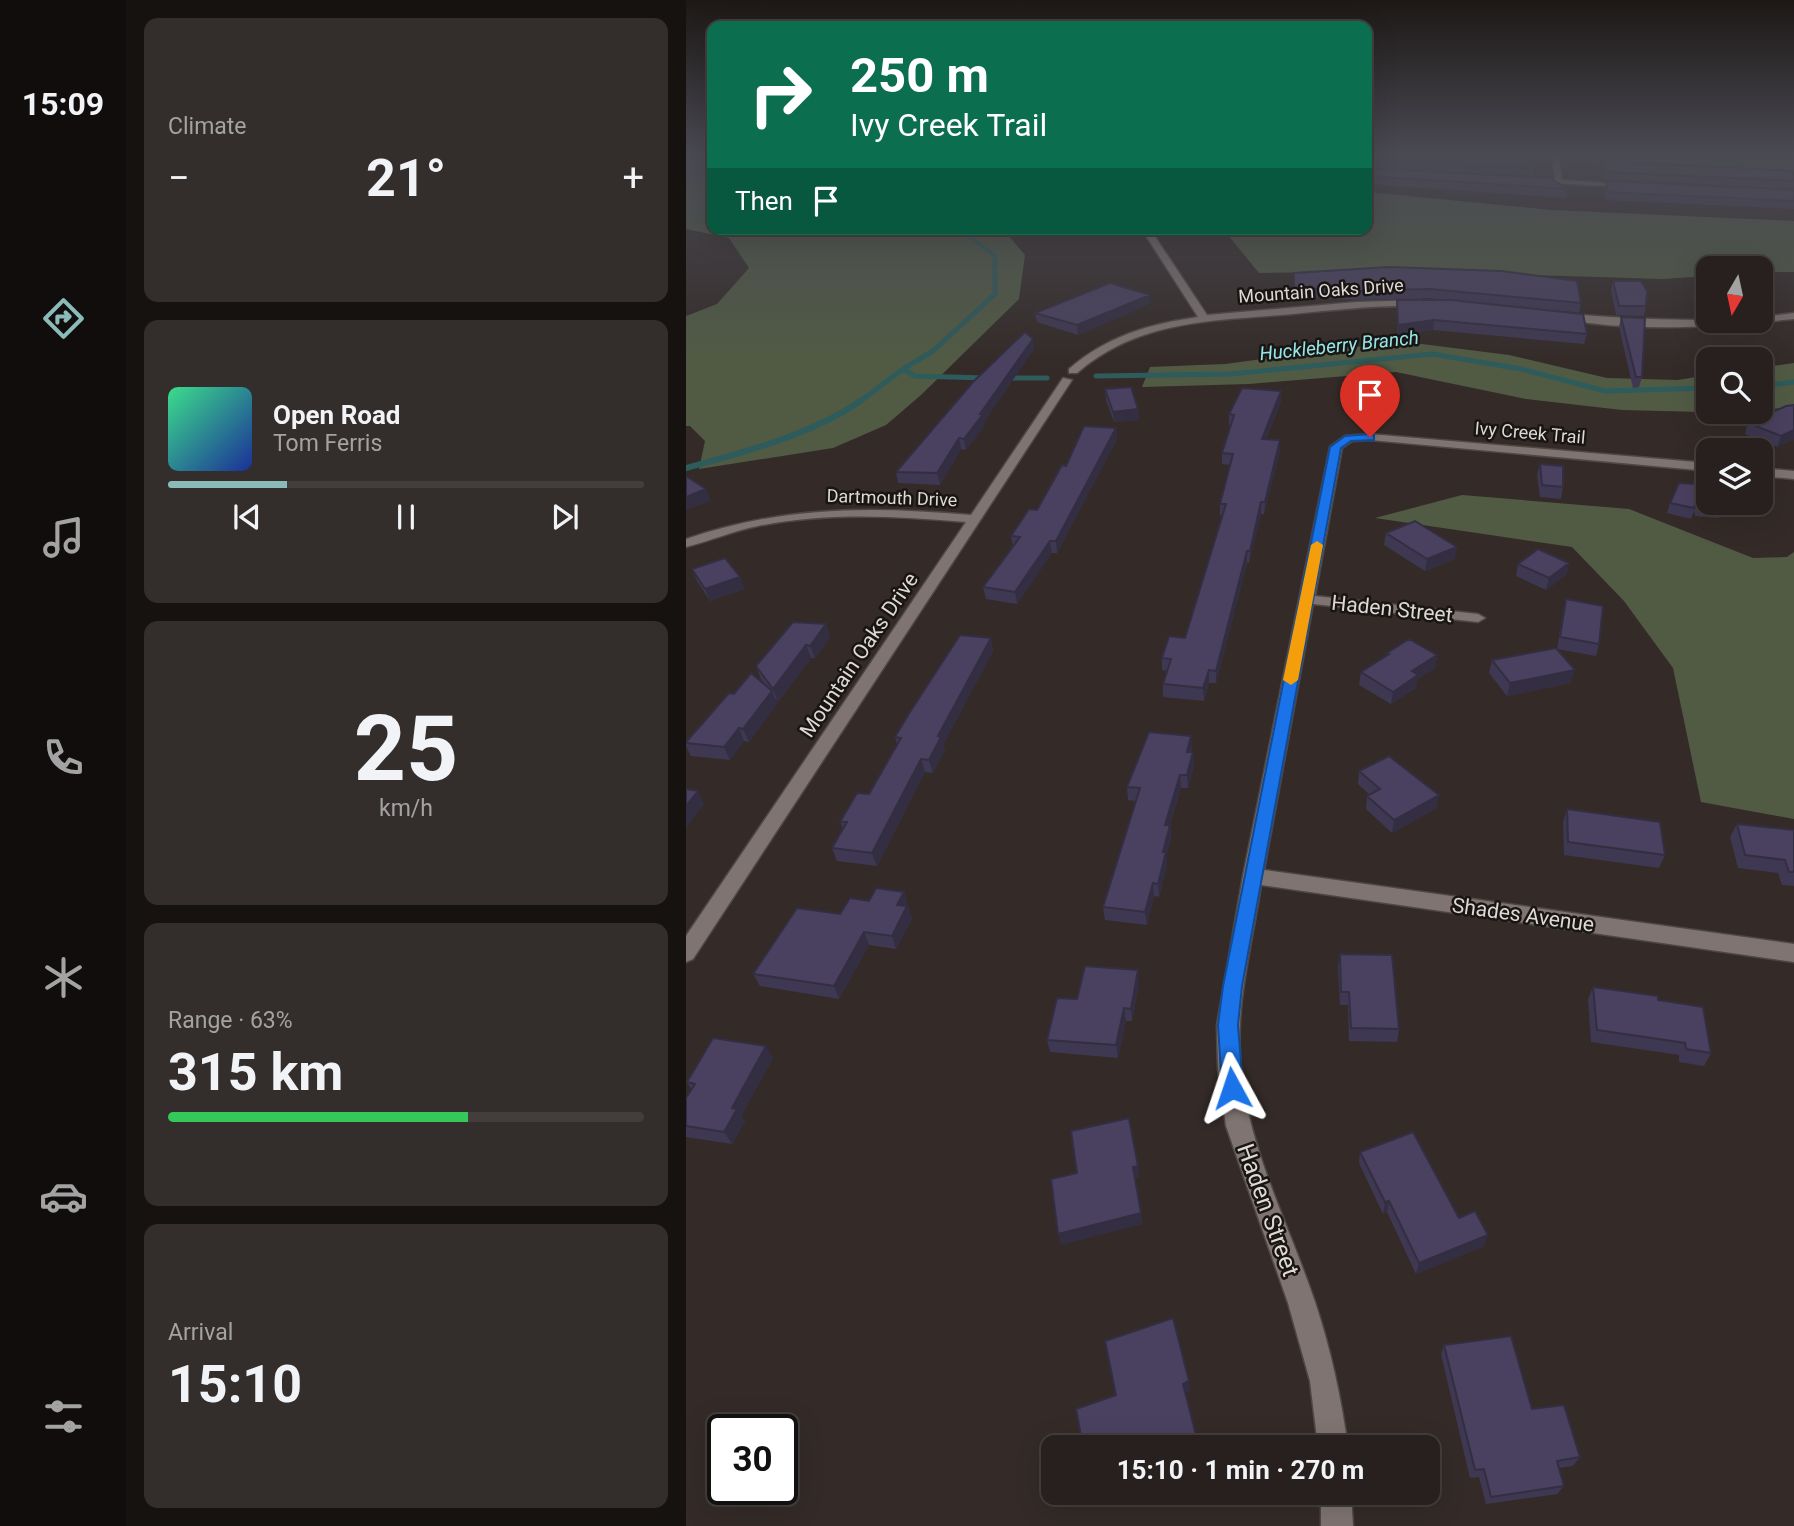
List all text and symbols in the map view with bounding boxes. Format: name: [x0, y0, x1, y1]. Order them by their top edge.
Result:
text: 250 m: [850, 47, 989, 104]
icon: right: [735, 49, 826, 140]
text: 15:09: [22, 85, 104, 123]
text: Ivy Creek Trail: [850, 106, 1047, 144]
text: Climate: [168, 113, 247, 140]
text: 21°: [366, 148, 446, 209]
text: −: [168, 156, 190, 200]
text: +: [622, 156, 644, 200]
icon: arrive: [807, 182, 845, 220]
text: Then: [735, 186, 793, 216]
north arrow: [1696, 256, 1773, 332]
map controls: [1696, 256, 1773, 515]
street label: Mountain Oaks Drive: [1238, 274, 1404, 307]
icon: directions: [39, 294, 88, 343]
water label: Huckleberry Branch: [1258, 326, 1420, 365]
button: search: [1696, 347, 1773, 424]
pin: [1340, 365, 1400, 437]
icon: arrive: [1351, 376, 1389, 414]
text: Open Road: [273, 400, 401, 430]
street label: Ivy Creek Trail: [1474, 417, 1586, 448]
text: Tom Ferris: [273, 430, 382, 457]
button: layers: [1696, 438, 1773, 515]
street label: Dartmouth Drive: [826, 485, 958, 510]
icon: previous: [228, 498, 266, 536]
icon: pause: [387, 498, 425, 536]
icon: next: [546, 498, 584, 536]
icon: music: [39, 513, 88, 562]
street label: Mountain Oaks Drive: [795, 568, 923, 742]
street label: Haden Street: [1330, 591, 1454, 627]
text: 25: [354, 696, 458, 802]
icon: phone: [39, 733, 88, 782]
text: km/h: [379, 795, 433, 822]
street label: Shades Avenue: [1450, 893, 1596, 937]
icon: climate: [39, 953, 88, 1002]
text: Range · 63%: [168, 1007, 293, 1034]
text: 315 km: [168, 1042, 343, 1103]
position arrow: [1195, 1051, 1269, 1125]
street label: Haden Street: [1231, 1140, 1305, 1280]
icon: car: [39, 1172, 88, 1221]
text: Arrival: [168, 1319, 233, 1346]
text: 15:10: [168, 1354, 302, 1415]
icon: filters: [39, 1392, 88, 1441]
speed limit sign: 30: [707, 1414, 798, 1505]
text: 15:10 · 1 min · 270 m: [1117, 1455, 1364, 1485]

